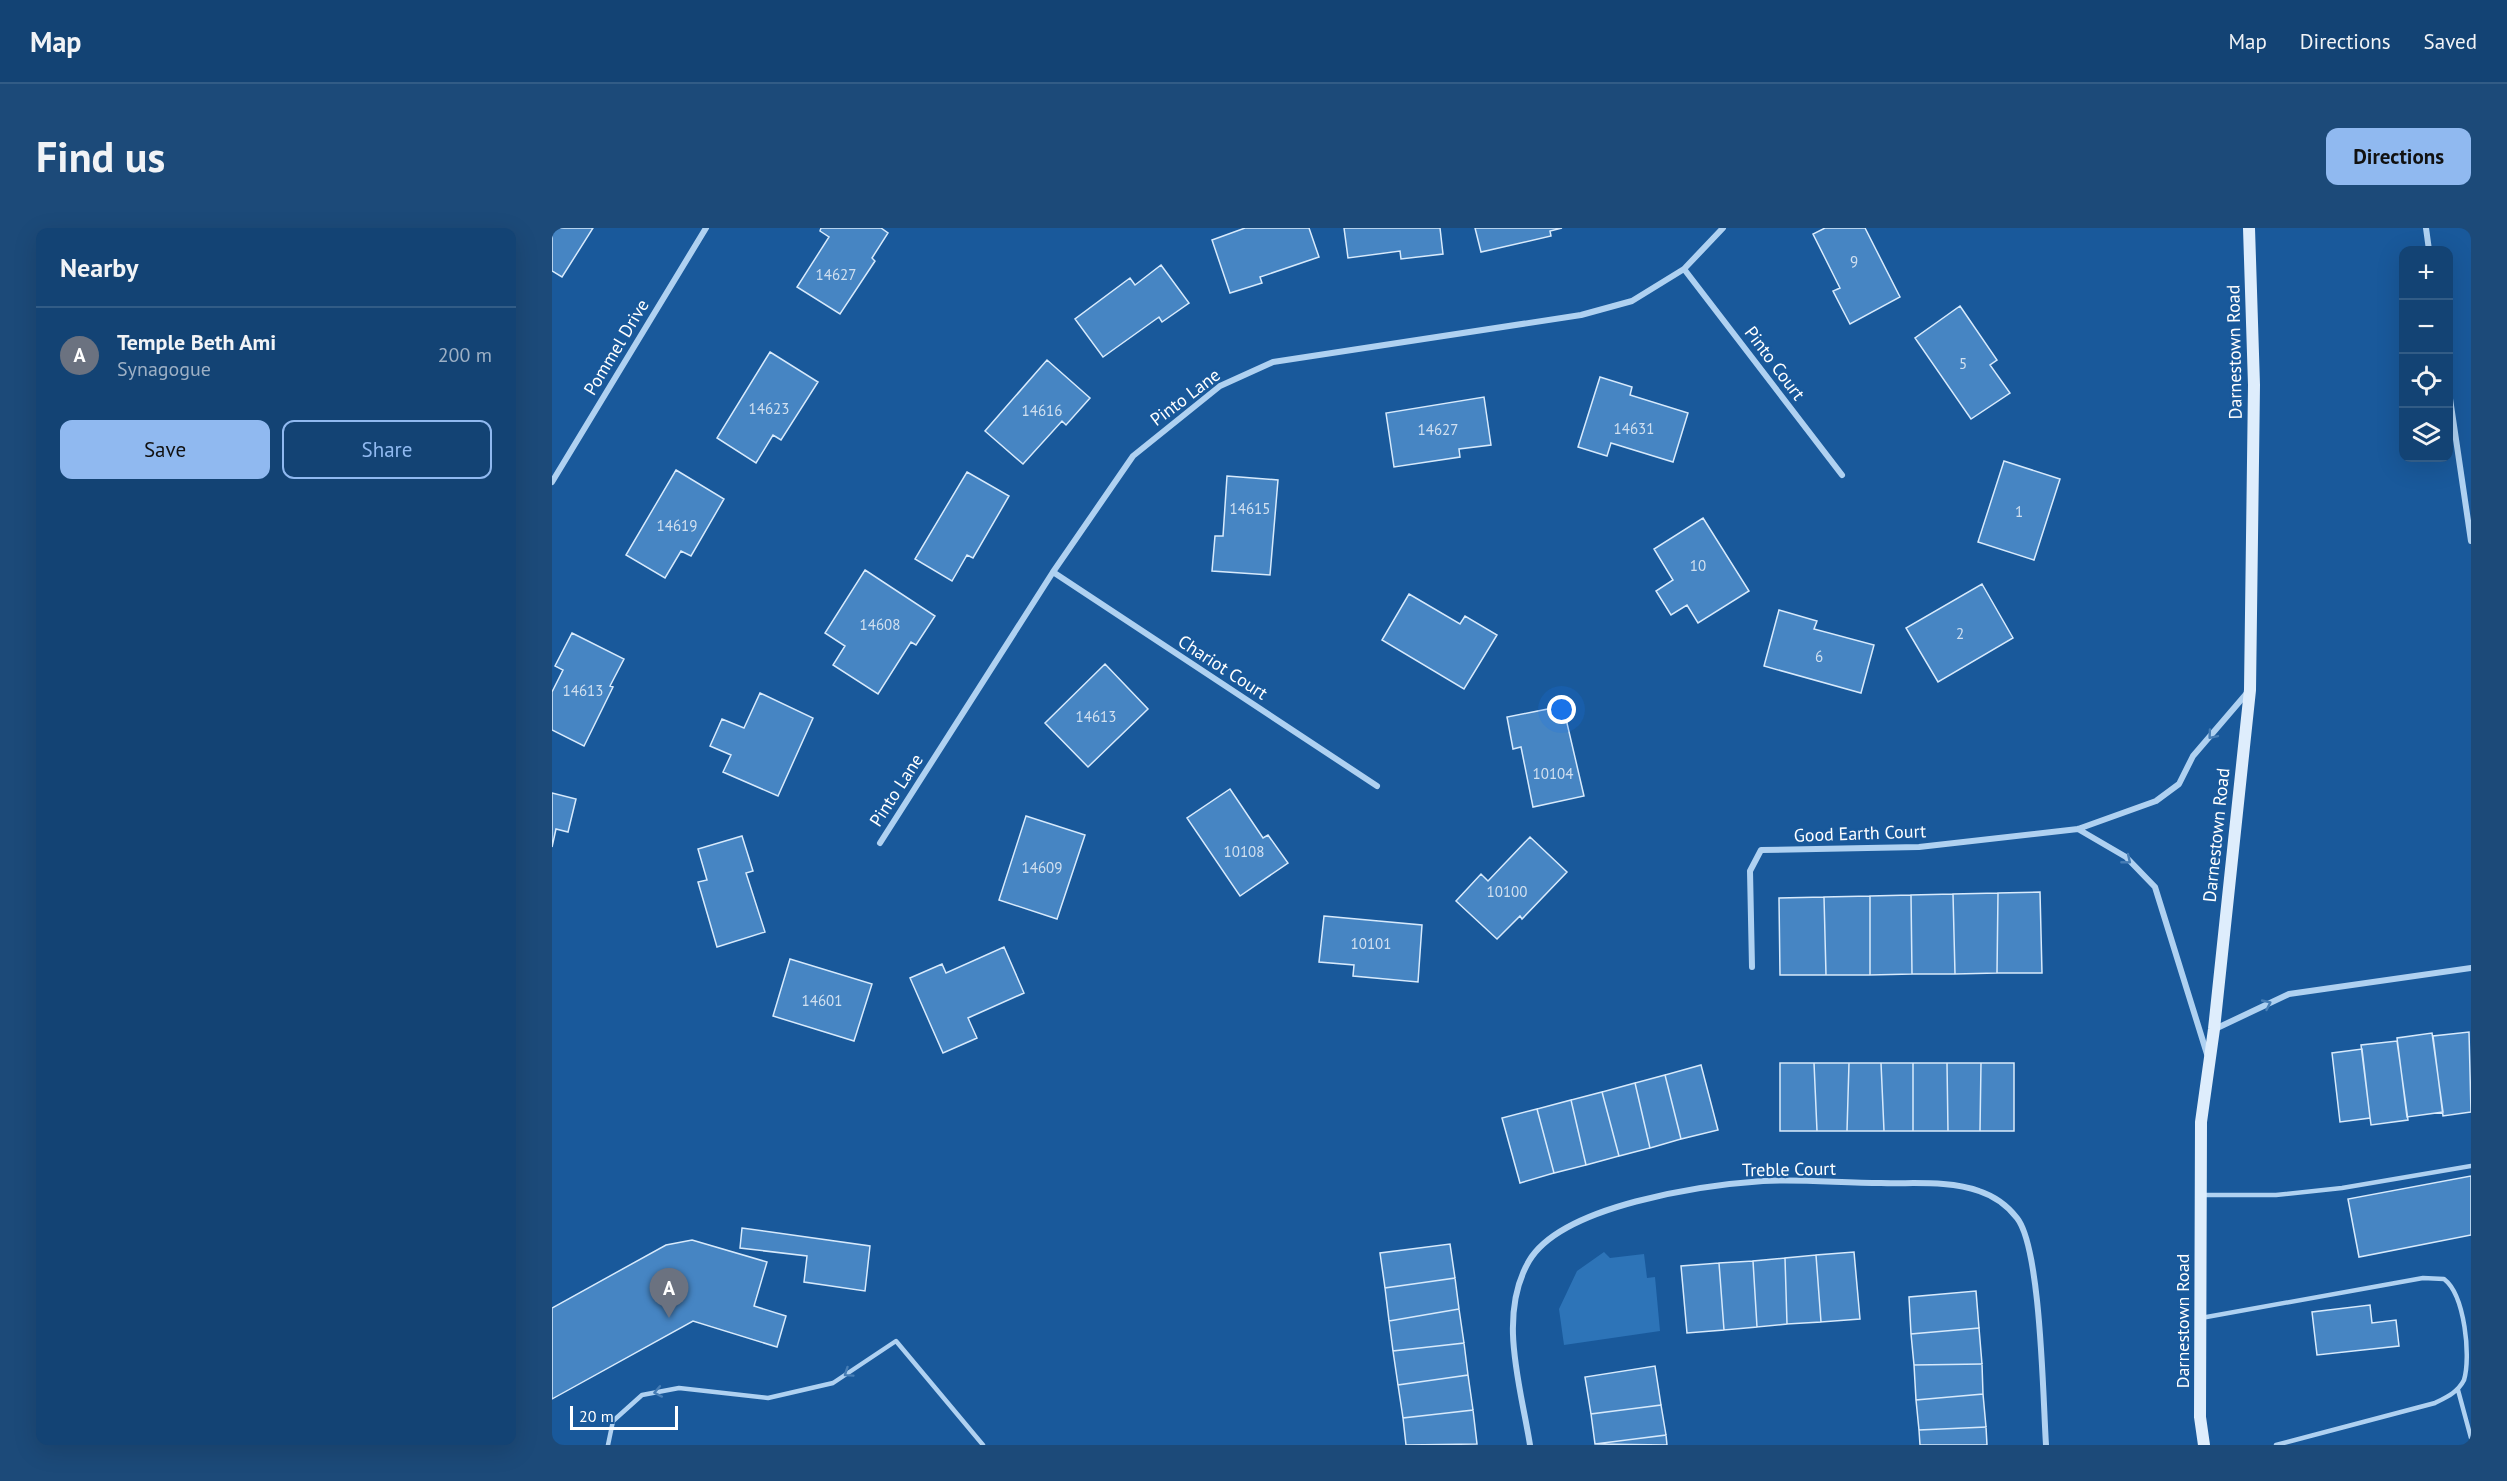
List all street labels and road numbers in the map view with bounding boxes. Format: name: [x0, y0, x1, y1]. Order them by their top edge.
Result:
street label: Darnestown Road: [2221, 284, 2247, 420]
street label: Pommel Drive: [578, 295, 654, 399]
street label: Pinto Court: [1740, 321, 1810, 405]
street label: Pinto Lane: [1145, 363, 1225, 431]
street label: Chariot Court: [1174, 629, 1272, 705]
street label: Pinto Lane: [864, 749, 928, 831]
street label: Darnestown Road: [2198, 767, 2234, 903]
street label: Good Earth Court: [1793, 819, 1927, 847]
street label: Treble Court: [1742, 1157, 1836, 1181]
street label: Darnestown Road: [2171, 1254, 2194, 1388]

